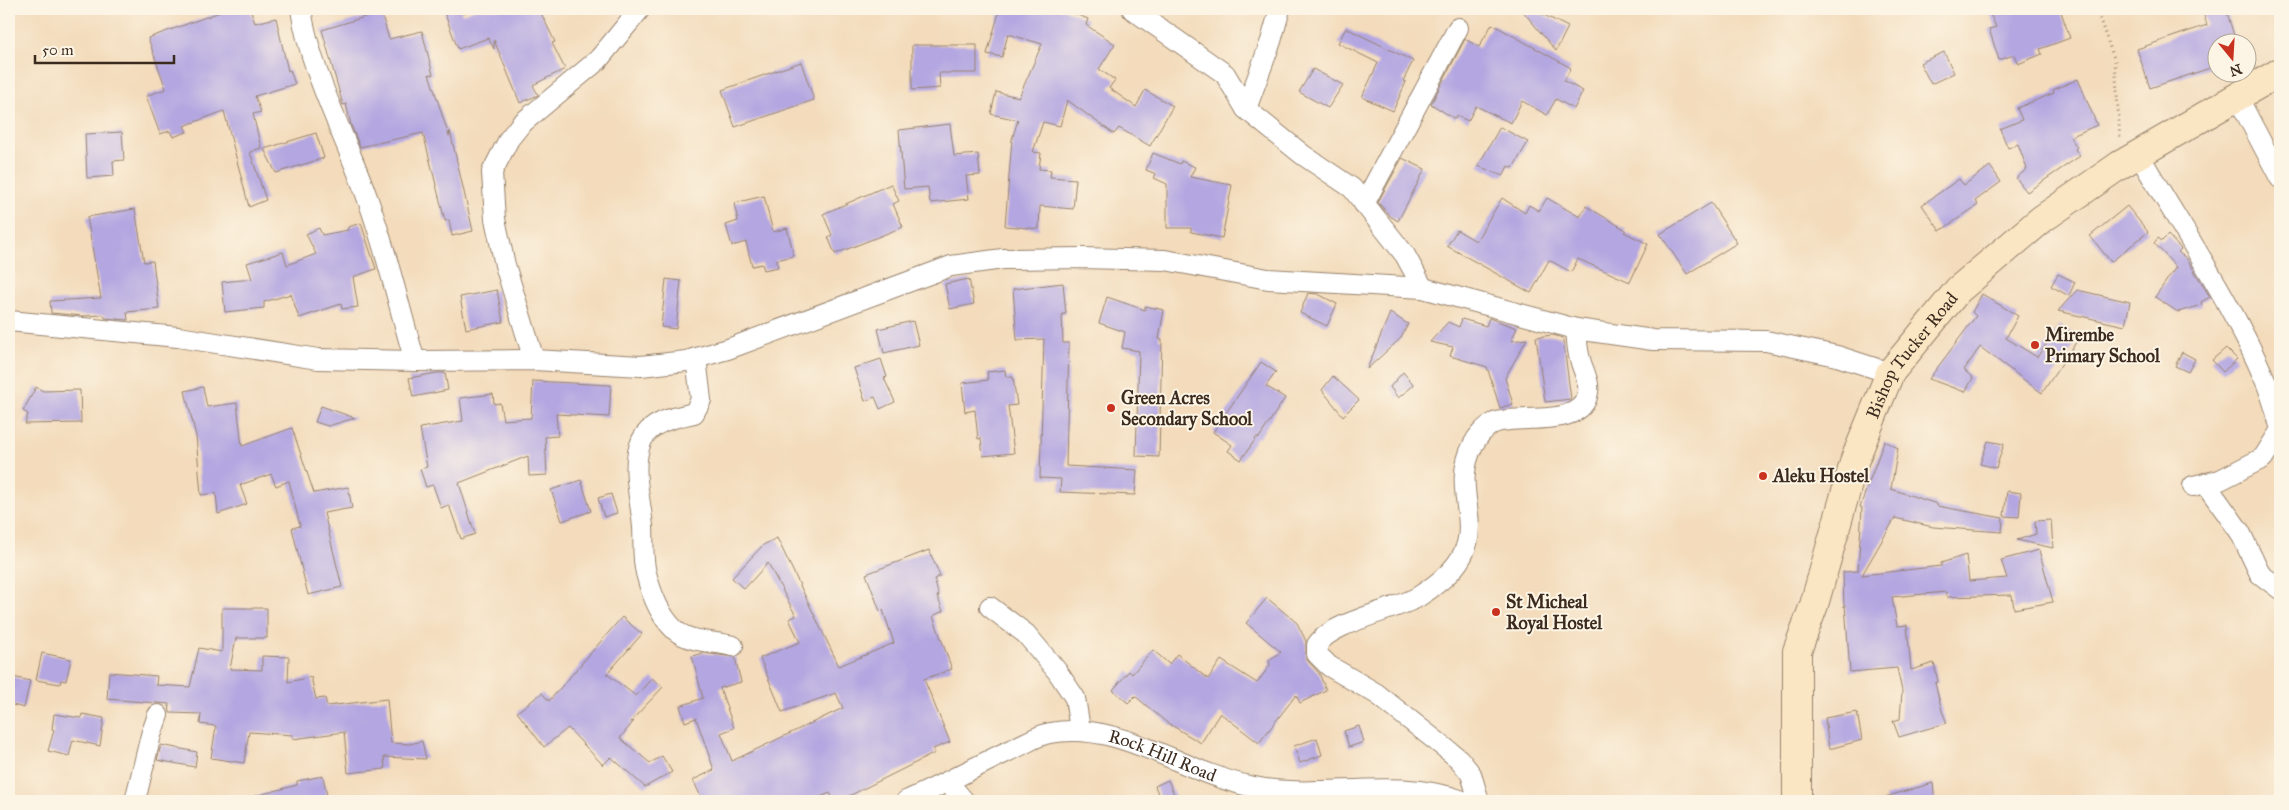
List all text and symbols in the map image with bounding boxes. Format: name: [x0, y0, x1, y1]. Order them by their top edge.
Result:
scale bar: [35, 32, 174, 64]
north arrow: [2206, 32, 2256, 82]
text: 50 m: [42, 41, 74, 59]
text: N: [2227, 60, 2244, 80]
street label: Bishop Tucker Road: [1862, 288, 1963, 422]
place label: Mirembe Primary School: [2045, 324, 2161, 368]
marker: Mirembe Primary School: [2029, 339, 2041, 351]
place label: Green Acres Secondary School: [1121, 387, 1253, 431]
marker: Green Acres Secondary School: [1105, 402, 1117, 414]
place label: Aleku Hostel: [1772, 465, 1870, 487]
marker: Aleku Hostel: [1757, 470, 1769, 482]
place label: St Micheal Royal Hostel: [1506, 591, 1603, 635]
marker: St Micheal Royal Hostel: [1490, 606, 1502, 618]
street label: Rock Hill Road: [1106, 725, 1219, 787]

